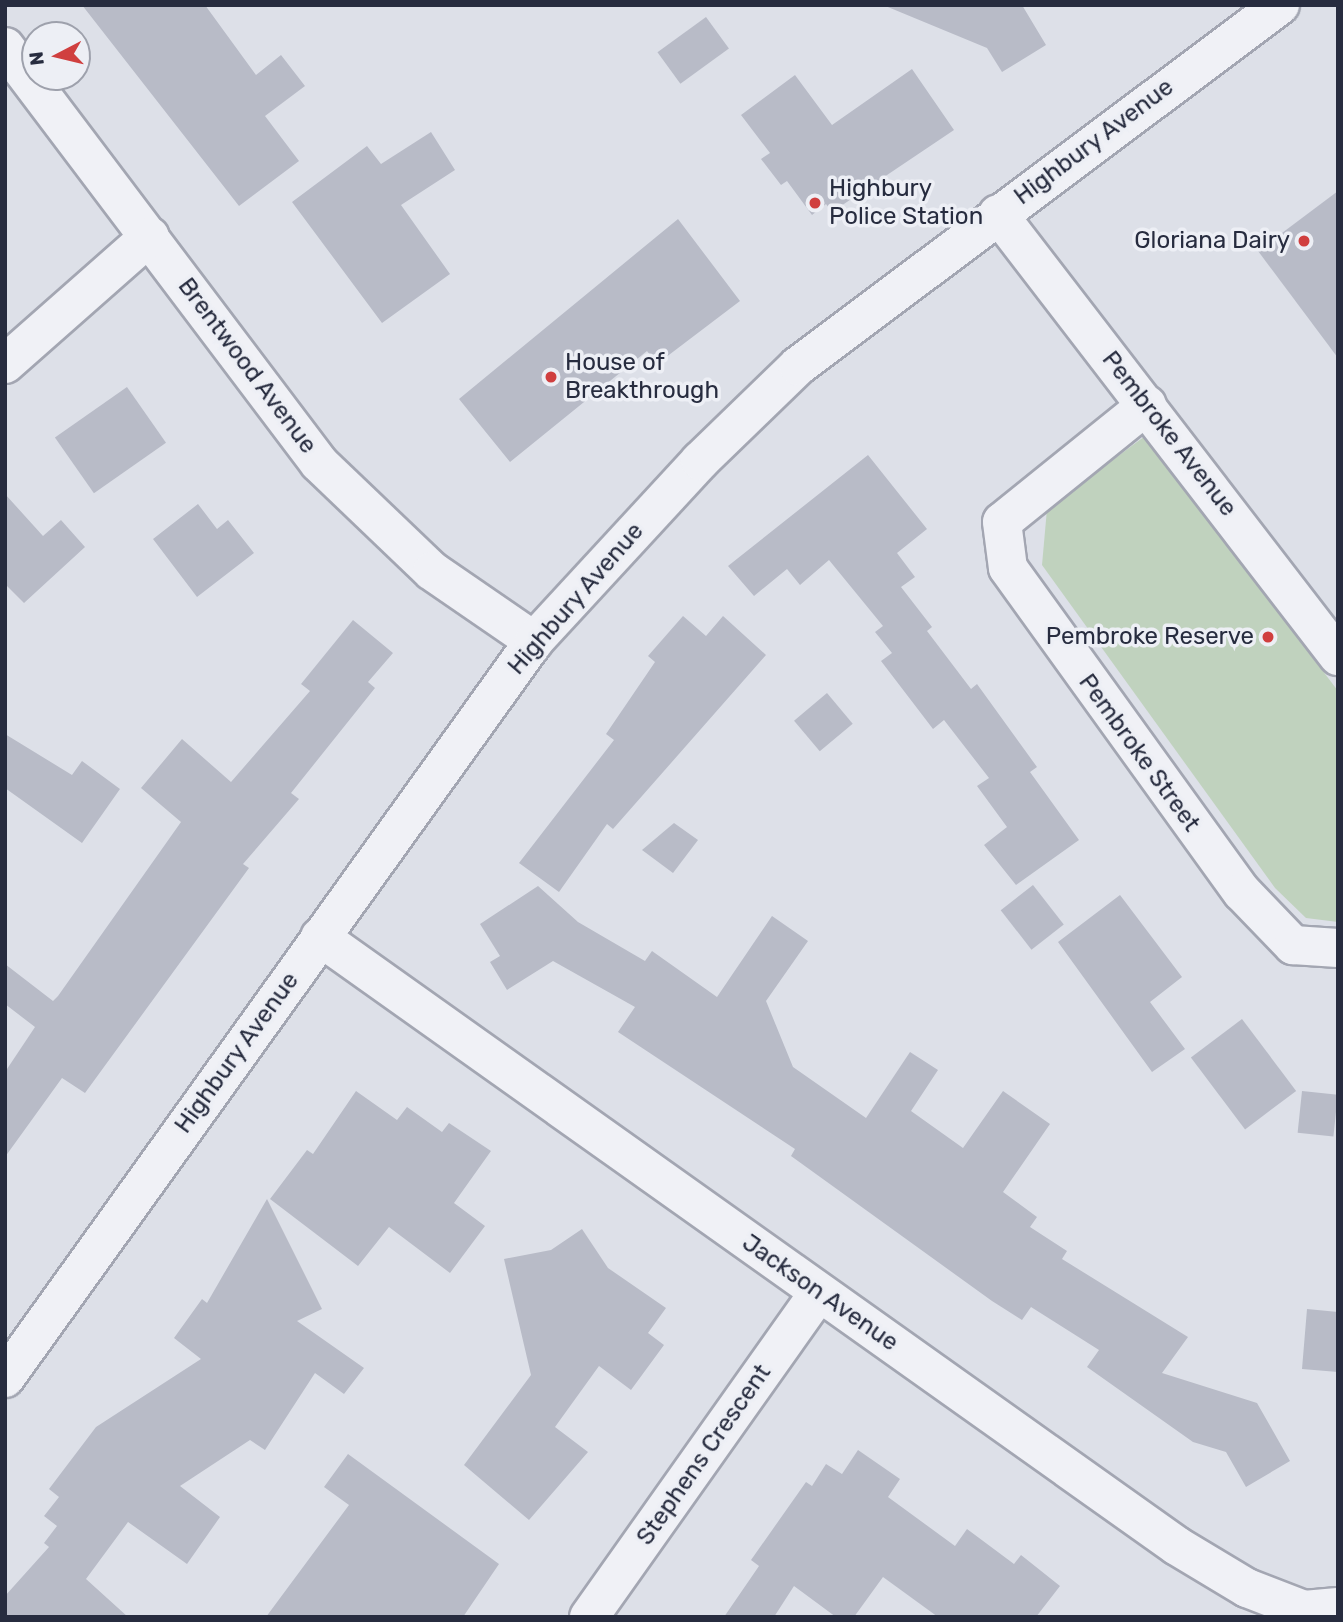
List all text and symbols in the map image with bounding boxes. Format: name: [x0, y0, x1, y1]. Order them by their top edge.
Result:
north arrow: [21, 21, 91, 91]
text: N: [24, 50, 49, 67]
street label: Highbury Avenue: [1008, 72, 1180, 212]
place label: Highbury Police Station: [829, 175, 983, 231]
marker: Highbury Police Station: [807, 195, 823, 211]
place label: Gloriana Dairy: [1134, 227, 1290, 255]
marker: Gloriana Dairy: [1296, 233, 1312, 249]
street label: Brentwood Avenue: [171, 272, 323, 460]
street label: Pembroke Avenue: [1095, 345, 1243, 523]
place label: House of Breakthrough: [565, 349, 719, 405]
marker: House of Breakthrough: [543, 369, 559, 385]
street label: Highbury Avenue: [502, 517, 650, 681]
place label: Pembroke Reserve: [1046, 623, 1254, 651]
marker: Pembroke Reserve: [1260, 629, 1276, 645]
street label: Pembroke Street: [1072, 669, 1206, 837]
street label: Highbury Avenue: [169, 966, 305, 1140]
street label: Jackson Avenue: [736, 1228, 904, 1358]
street label: Stephens Crescent: [631, 1359, 777, 1551]

